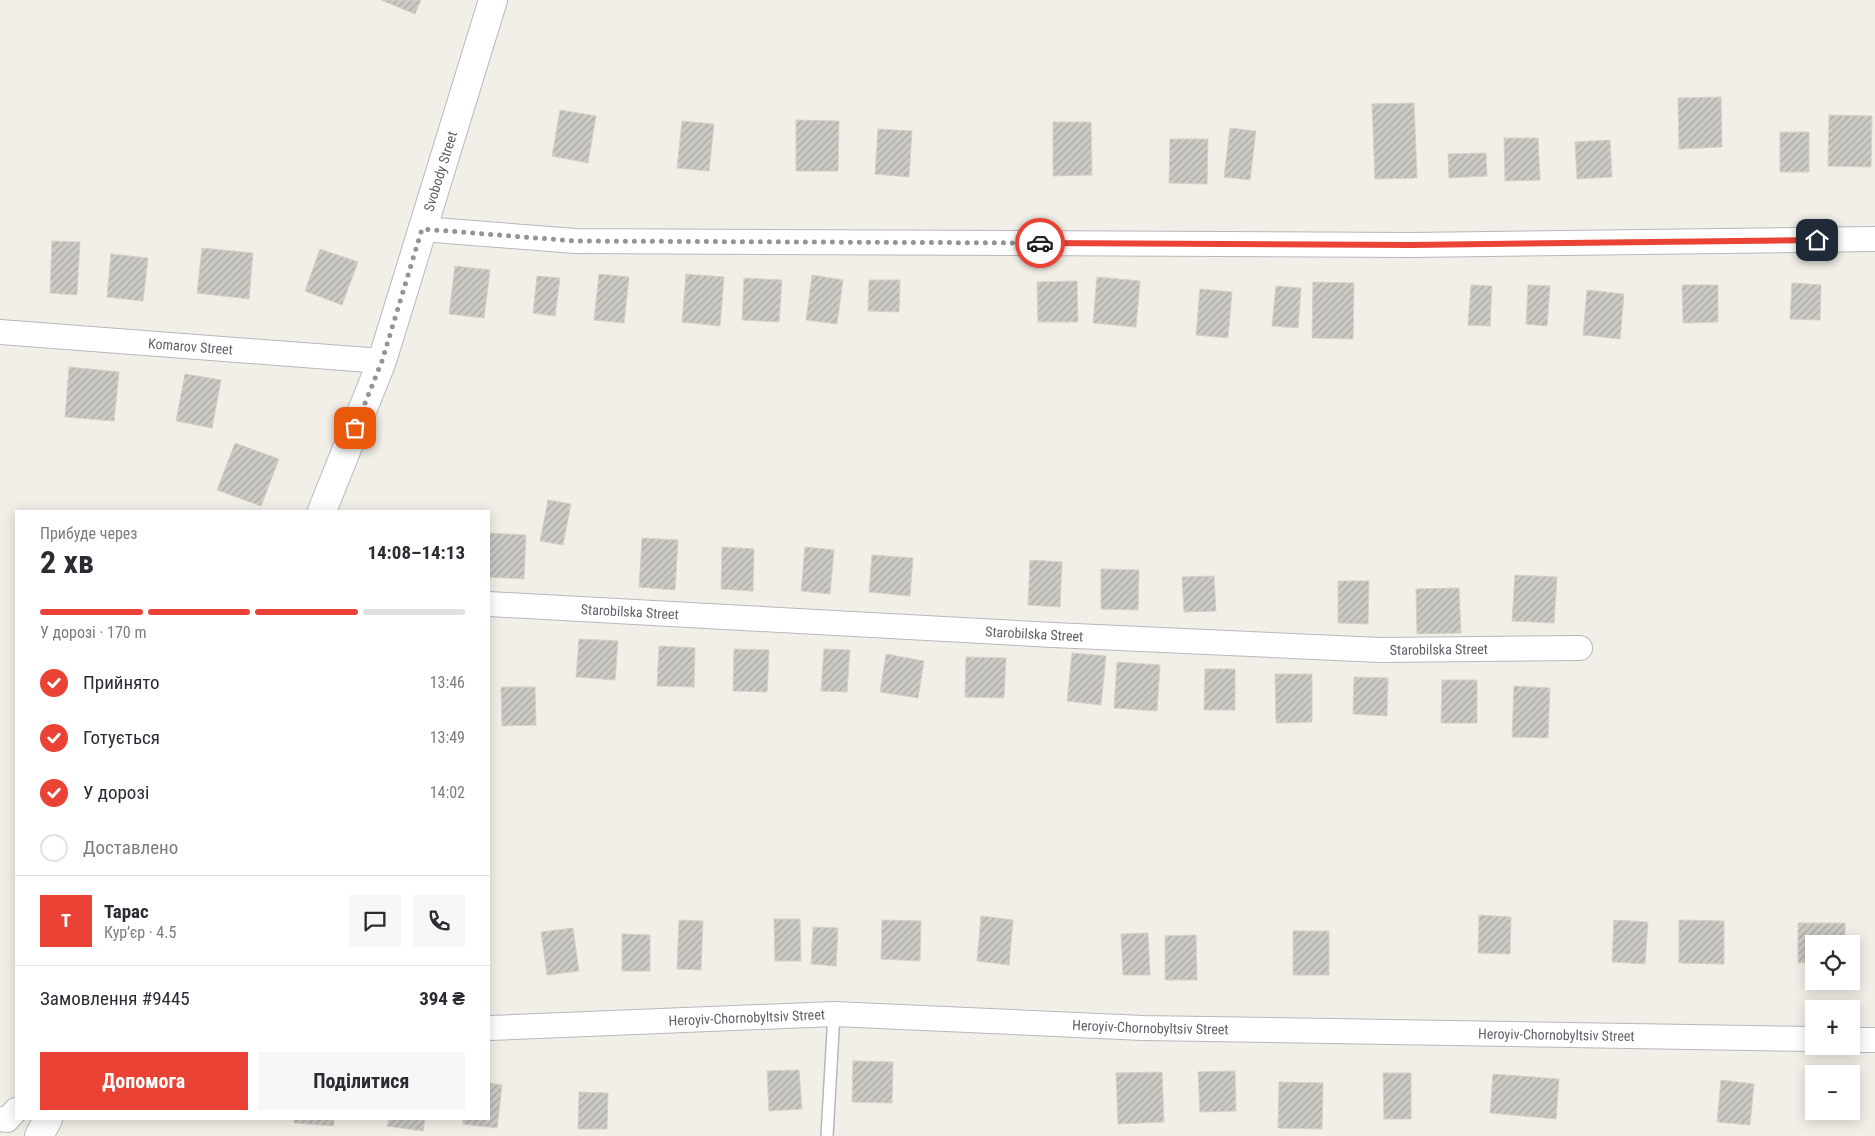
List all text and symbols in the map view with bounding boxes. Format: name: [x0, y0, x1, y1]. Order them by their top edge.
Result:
street label: Svobody Street: [420, 129, 460, 213]
courier: [1015, 218, 1065, 268]
pin: [1796, 219, 1838, 261]
icon: home: [1803, 226, 1831, 254]
icon: car: [1026, 229, 1054, 257]
street label: Komarov Street: [148, 335, 233, 358]
pin: [334, 407, 376, 449]
icon: bag: [341, 414, 369, 442]
text: Прибуде через: [40, 524, 137, 543]
text: 14:08–14:13: [367, 541, 465, 564]
text: 2 хв: [40, 543, 94, 581]
street label: Starobilska Street: [580, 601, 679, 622]
text: У дорозі · 170 m: [40, 623, 146, 642]
street label: Starobilska Street: [985, 623, 1084, 644]
street label: Starobilska Street: [1390, 641, 1488, 658]
icon: check: [40, 669, 68, 697]
text: Прийнято: [83, 671, 160, 694]
text: 13:46: [430, 673, 465, 692]
icon: check: [40, 724, 68, 752]
text: Готується: [83, 726, 160, 749]
text: 13:49: [430, 728, 465, 747]
icon: check: [40, 779, 68, 807]
text: У дорозі: [83, 781, 149, 804]
text: 14:02: [430, 783, 465, 802]
text: Доставлено: [83, 836, 178, 859]
button: chat: [349, 895, 401, 947]
button: phone: [413, 895, 465, 947]
text: Тарас: [104, 900, 149, 923]
text: Т: [61, 909, 71, 932]
text: Кур’єр · 4.5: [104, 923, 176, 942]
map controls: [1805, 935, 1860, 1120]
button: locate: [1805, 935, 1860, 990]
text: Замовлення #9445: [40, 987, 190, 1010]
text: 394 ₴: [419, 987, 465, 1010]
button: +: [1805, 1000, 1860, 1055]
street label: Heroyiv-Chornobyltsiv Street: [668, 1006, 825, 1029]
street label: Heroyiv-Chornobyltsiv Street: [1072, 1017, 1229, 1037]
street label: Heroyiv-Chornobyltsiv Street: [1478, 1025, 1635, 1044]
button: Допомога: [40, 1052, 248, 1110]
button: Поділитися: [258, 1052, 465, 1110]
button: −: [1805, 1065, 1860, 1120]

